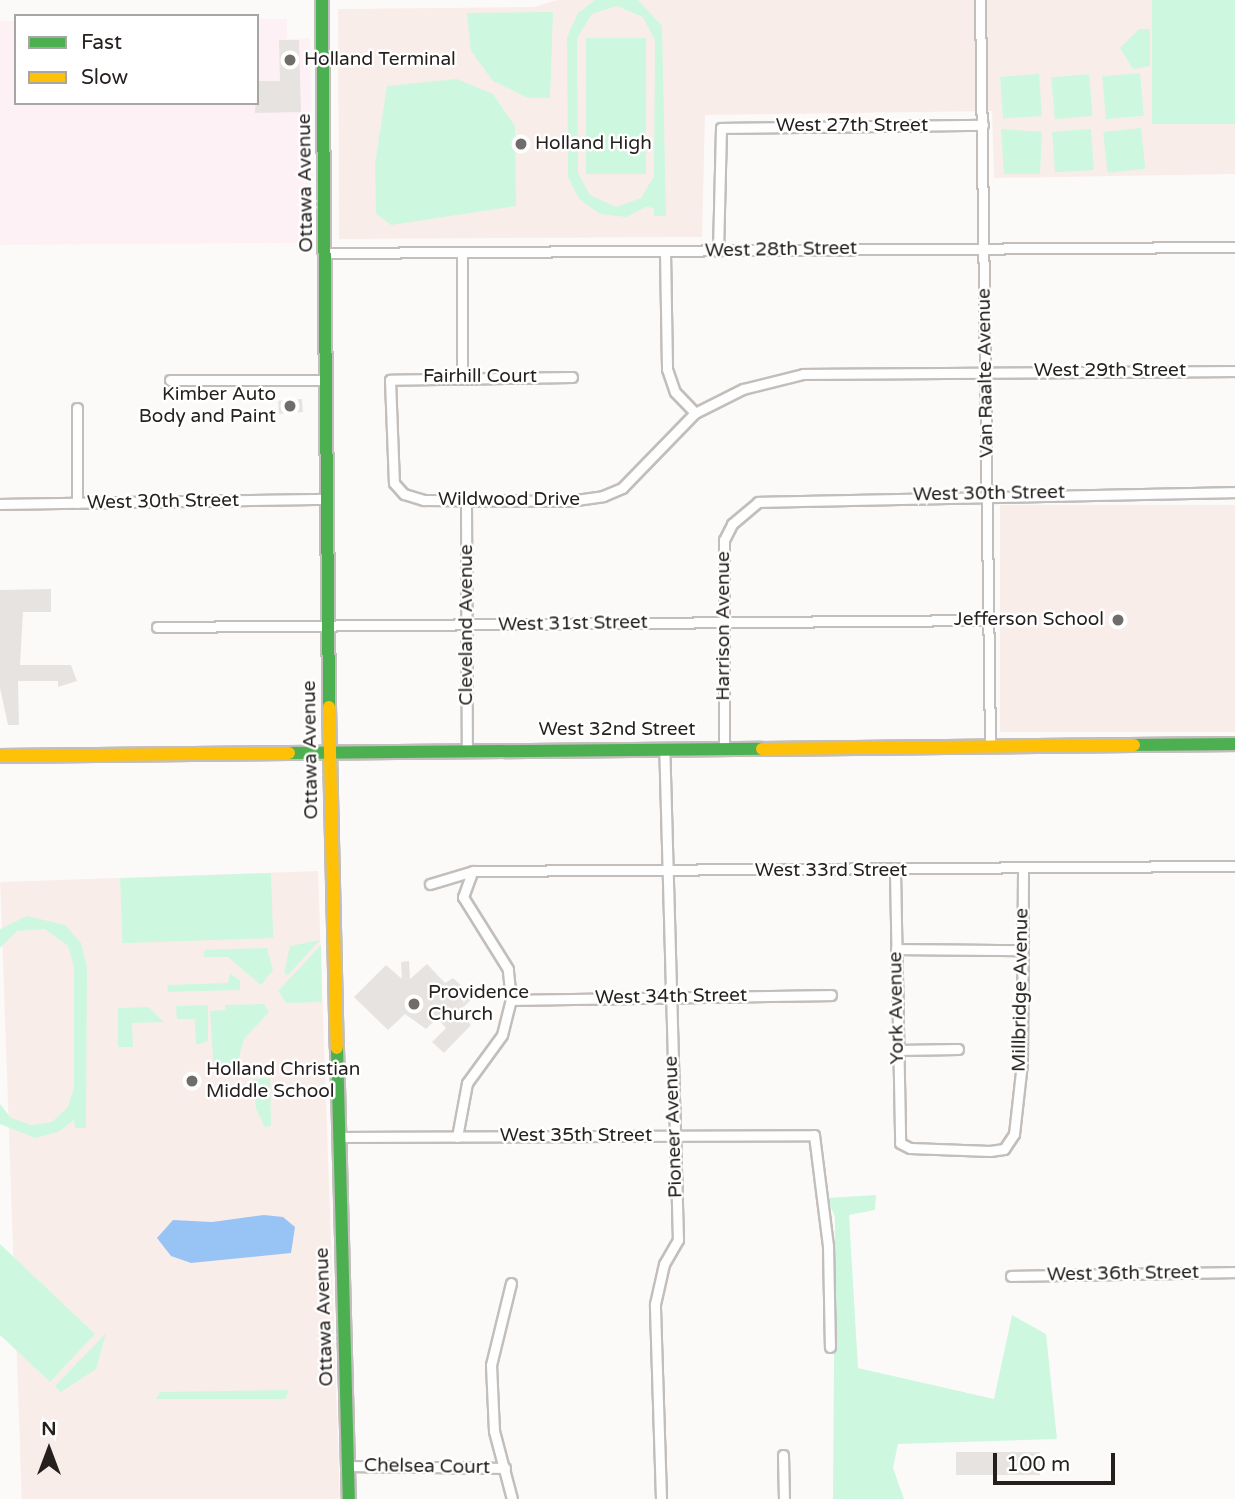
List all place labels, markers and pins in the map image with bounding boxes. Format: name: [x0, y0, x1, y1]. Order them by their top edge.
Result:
place label: Holland Terminal: [304, 49, 456, 71]
marker: Holland Terminal: [282, 52, 298, 68]
place label: Holland High: [535, 133, 652, 155]
marker: Holland High: [513, 136, 529, 152]
place label: Kimber Auto Body and Paint: [139, 384, 276, 428]
marker: Kimber Auto Body and Paint: [282, 398, 298, 414]
place label: Jefferson School: [954, 609, 1104, 631]
marker: Jefferson School: [1110, 612, 1126, 628]
place label: Providence Church: [428, 982, 529, 1026]
marker: Providence Church: [406, 996, 422, 1012]
place label: Holland Christian Middle School: [206, 1059, 360, 1103]
marker: Holland Christian Middle School: [184, 1073, 200, 1089]

